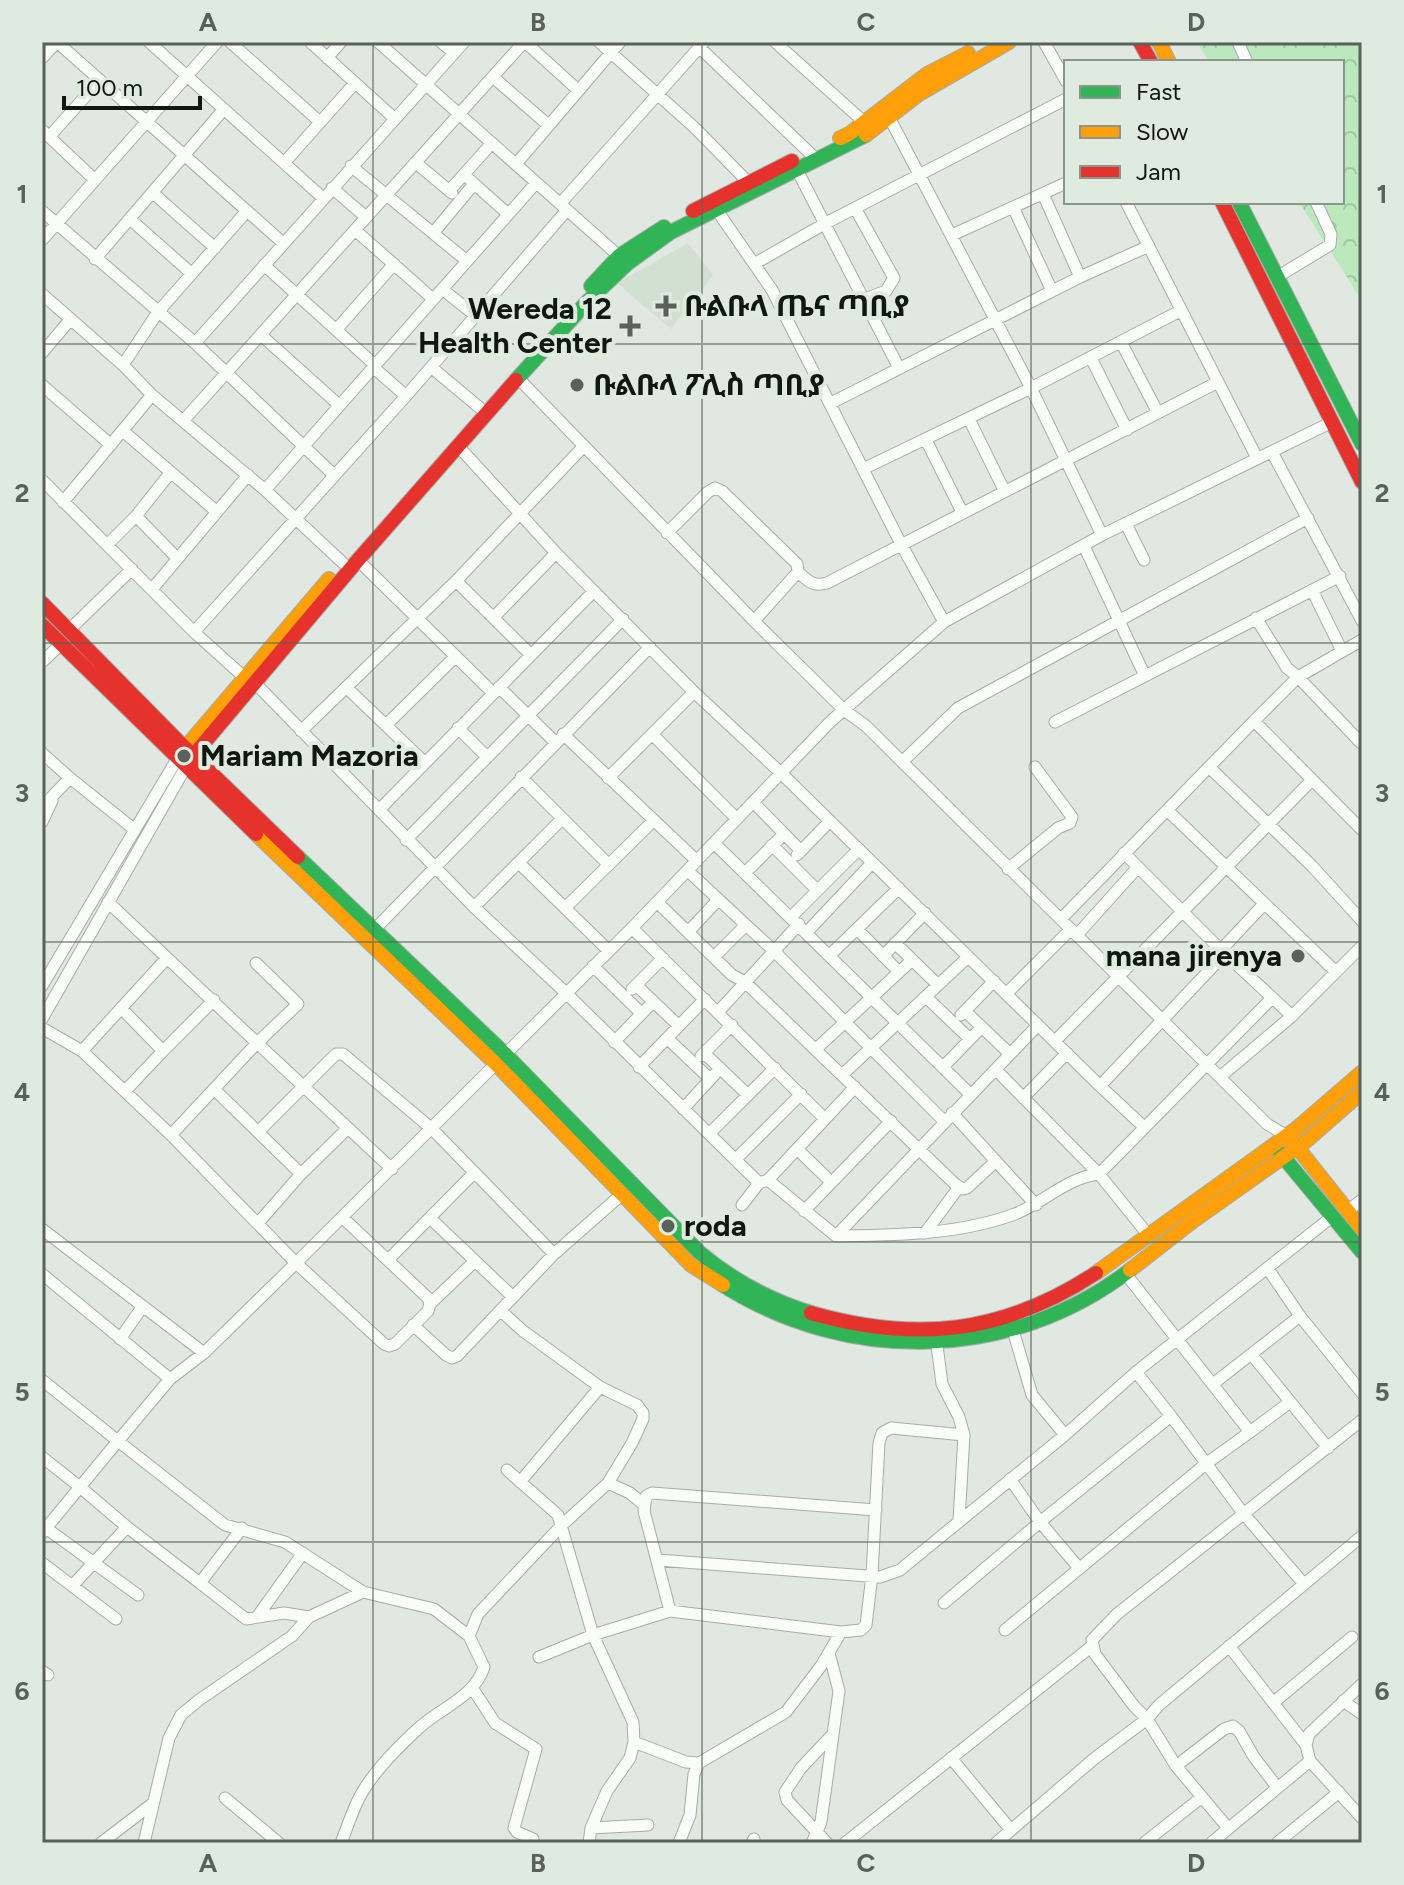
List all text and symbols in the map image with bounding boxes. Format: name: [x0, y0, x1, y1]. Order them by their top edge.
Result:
text: A: [199, 6, 218, 38]
text: B: [530, 6, 546, 38]
text: C: [857, 6, 876, 38]
text: D: [1187, 6, 1205, 38]
scale bar: [64, 60, 200, 110]
legend: [1064, 60, 1344, 204]
text: 100 m: [76, 73, 143, 102]
text: Fast: [1136, 77, 1181, 106]
text: Slow: [1136, 117, 1189, 146]
text: Jam: [1136, 157, 1181, 186]
text: 1: [17, 178, 27, 210]
text: 1: [1377, 178, 1387, 210]
place label: ቡልቡላ ጤና ጣቢያ: [684, 287, 909, 324]
place label: Wereda 12 Health Center: [418, 290, 612, 361]
marker: ቡልቡላ ጤና ጣቢያ: [655, 295, 677, 317]
marker: Wereda 12 Health Center: [619, 315, 641, 337]
place label: ቡልቡላ ፖሊስ ጣቢያ: [593, 366, 824, 403]
marker: ቡልቡላ ፖሊስ ጣቢያ: [568, 376, 586, 394]
text: 2: [14, 477, 30, 509]
text: 2: [1374, 477, 1390, 509]
place label: Mariam Mazoria: [200, 737, 419, 774]
marker: Mariam Mazoria: [175, 747, 193, 765]
text: 3: [15, 777, 29, 809]
text: 3: [1375, 777, 1389, 809]
place label: mana jirenya: [1106, 937, 1282, 974]
marker: mana jirenya: [1289, 947, 1307, 965]
text: 4: [14, 1076, 30, 1108]
text: 4: [1374, 1076, 1390, 1108]
place label: roda: [684, 1207, 747, 1244]
marker: roda: [659, 1217, 677, 1235]
text: 5: [14, 1376, 30, 1408]
text: 5: [1374, 1376, 1390, 1408]
text: 6: [14, 1675, 30, 1707]
text: 6: [1374, 1675, 1390, 1707]
text: A: [199, 1847, 218, 1879]
text: B: [530, 1847, 546, 1879]
text: C: [857, 1847, 876, 1879]
text: D: [1187, 1847, 1205, 1879]

